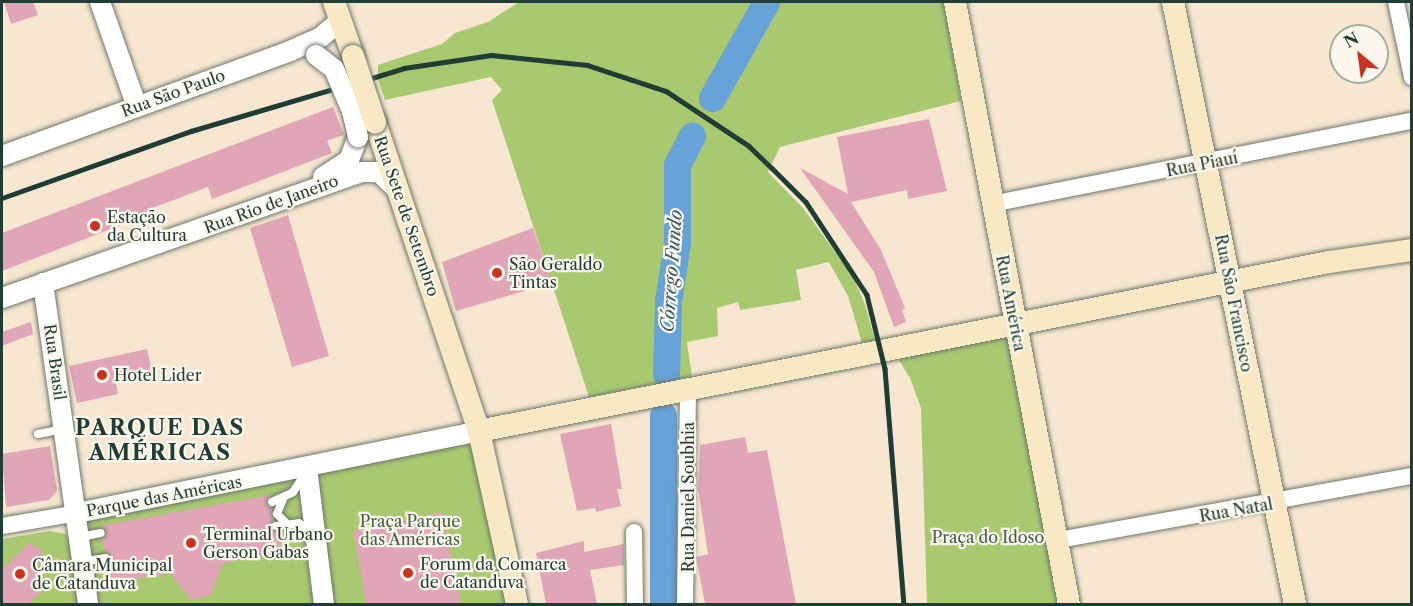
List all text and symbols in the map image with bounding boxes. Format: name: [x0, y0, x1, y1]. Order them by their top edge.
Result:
north arrow: [1329, 24, 1389, 84]
text: N: [1340, 28, 1362, 52]
street label: Rua São Paulo: [118, 65, 228, 121]
street label: Rua Sete de Setembro: [370, 133, 444, 299]
street label: Rua Piauí: [1164, 148, 1240, 180]
street label: Rua Rio de Janeiro: [201, 171, 341, 237]
place label: Estação da Cultura: [107, 207, 187, 245]
water label: Córrego Fundo: [657, 209, 687, 333]
marker: Estação da Cultura: [88, 219, 102, 233]
street label: Rua São Francisco: [1211, 232, 1257, 374]
street label: Rua América: [992, 253, 1030, 353]
place label: São Geraldo Tintas: [509, 254, 602, 292]
marker: São Geraldo Tintas: [490, 266, 504, 280]
street label: Rua Brasil: [40, 323, 70, 401]
place label: Hotel Lider: [114, 365, 202, 385]
marker: Hotel Lider: [95, 368, 109, 382]
district label: PARQUE DAS AMÉRICAS: [75, 414, 245, 466]
street label: Rua Daniel Soubhia: [678, 422, 698, 572]
street label: Parque das Américas: [84, 471, 244, 521]
street label: Rua Natal: [1198, 494, 1274, 526]
park label: Praça Parque das Américas: [360, 511, 460, 549]
place label: Terminal Urbano Gerson Gabas: [203, 524, 333, 562]
park label: Praça do Idoso: [932, 527, 1044, 547]
marker: Terminal Urbano Gerson Gabas: [184, 536, 198, 550]
place label: Forum da Comarca de Catanduva: [420, 554, 567, 592]
place label: Câmara Municipal de Catanduva: [32, 555, 172, 593]
marker: Forum da Comarca de Catanduva: [401, 566, 415, 580]
marker: Câmara Municipal de Catanduva: [13, 567, 27, 581]

